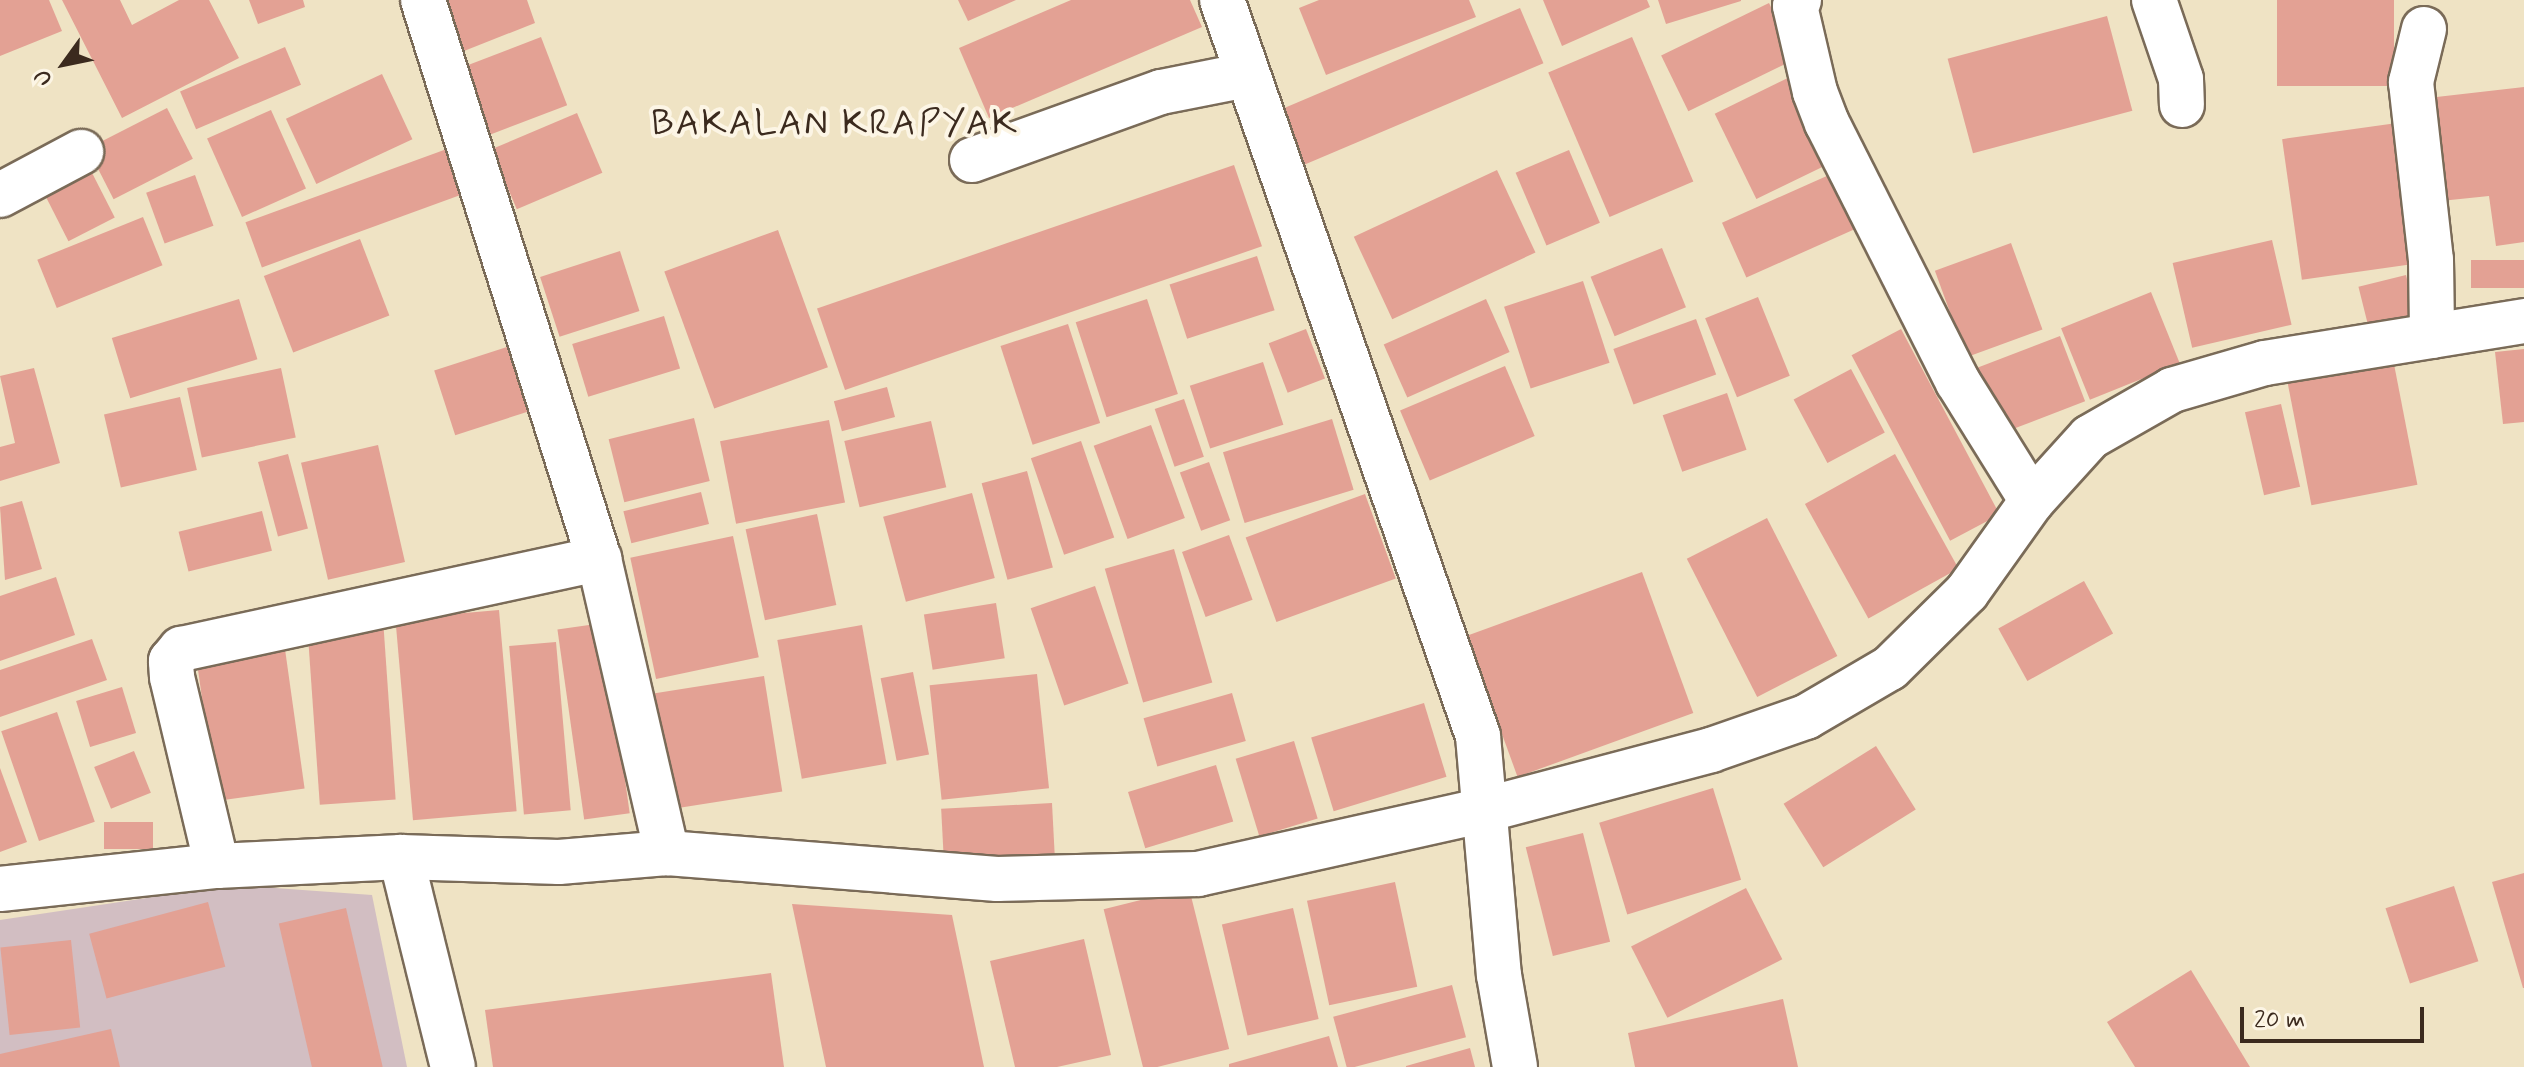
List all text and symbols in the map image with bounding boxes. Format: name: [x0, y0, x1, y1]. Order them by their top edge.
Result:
north arrow: [24, 24, 104, 104]
text: U: [28, 63, 60, 91]
district label: BAKALAN KRAPYAK: [653, 103, 1017, 147]
scale bar: [2244, 991, 2428, 1041]
text: 20 m: [2254, 1005, 2305, 1036]

